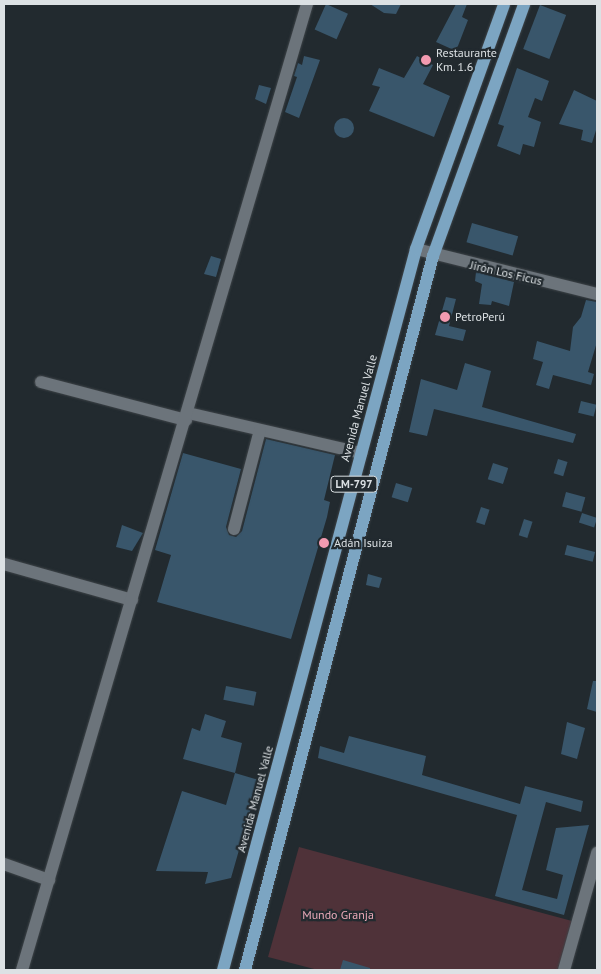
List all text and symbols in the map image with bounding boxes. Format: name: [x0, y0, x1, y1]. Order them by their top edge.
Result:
place label: Restaurante Km. 1.6: [436, 46, 497, 74]
marker: Restaurante Km. 1.6: [420, 54, 432, 66]
street label: Jirón Los Ficus: [469, 258, 543, 288]
place label: PetroPerú: [455, 310, 505, 324]
marker: PetroPerú: [439, 311, 451, 323]
street label: Avenida Manuel Valle: [338, 353, 380, 463]
road number: LM-797: [330, 476, 378, 492]
place label: Adán Isuiza: [334, 536, 393, 550]
marker: Adán Isuiza: [318, 537, 330, 549]
street label: Avenida Manuel Valle: [234, 744, 276, 854]
park label: Mundo Granja: [302, 908, 374, 922]

